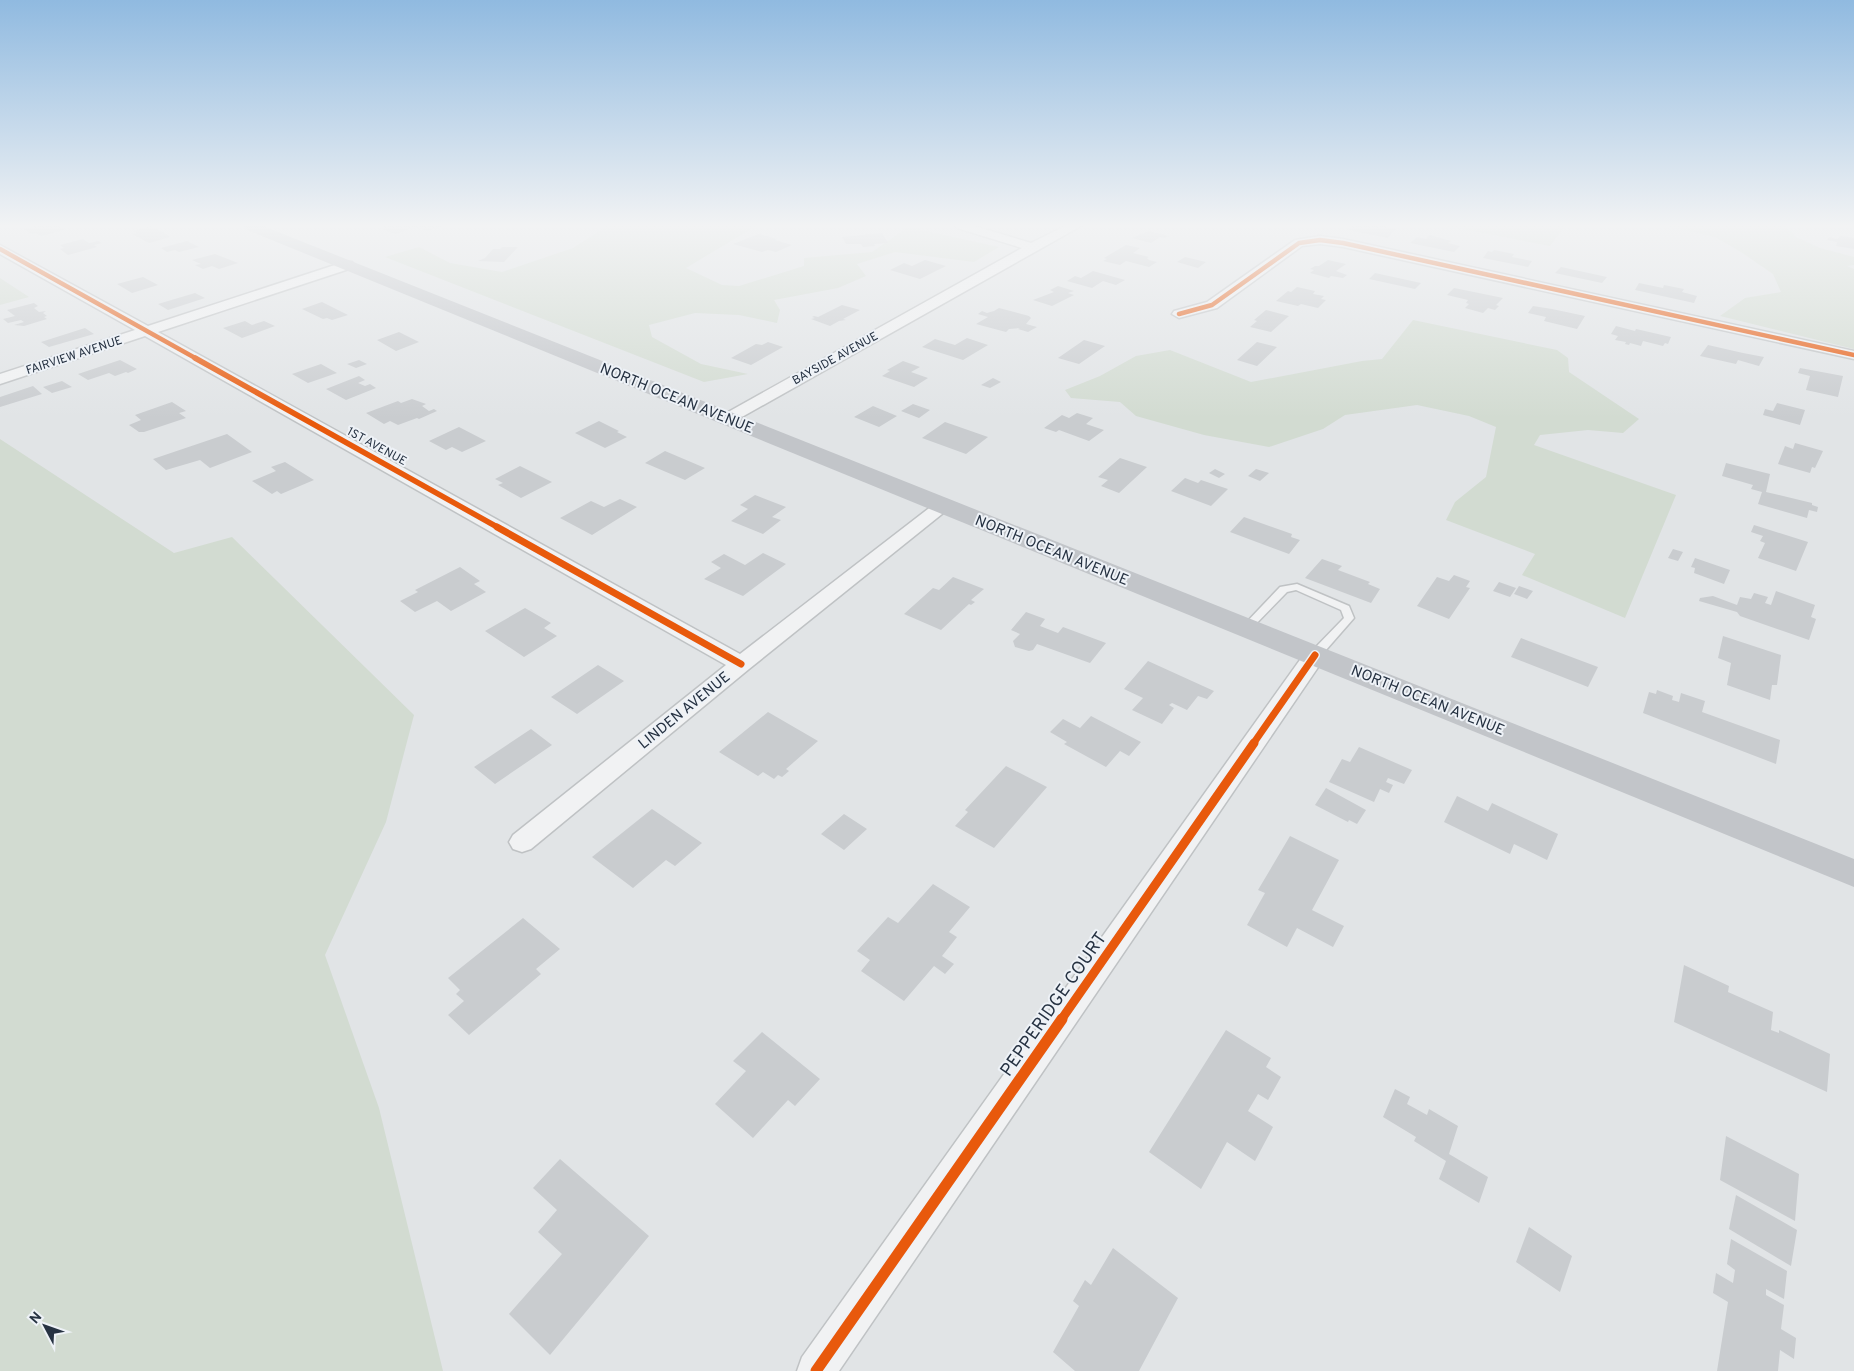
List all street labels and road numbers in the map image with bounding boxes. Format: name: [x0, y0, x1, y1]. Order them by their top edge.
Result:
street label: BAYSIDE AVENUE: [790, 329, 881, 389]
street label: FAIRVIEW AVENUE: [24, 333, 124, 379]
street label: NORTH OCEAN AVENUE: [597, 360, 756, 439]
street label: 1ST AVENUE: [344, 424, 409, 470]
street label: NORTH OCEAN AVENUE: [972, 512, 1131, 591]
street label: NORTH OCEAN AVENUE: [1348, 662, 1507, 741]
street label: LINDEN AVENUE: [635, 668, 735, 754]
street label: PEPPERIDGE COURT: [996, 928, 1113, 1081]

